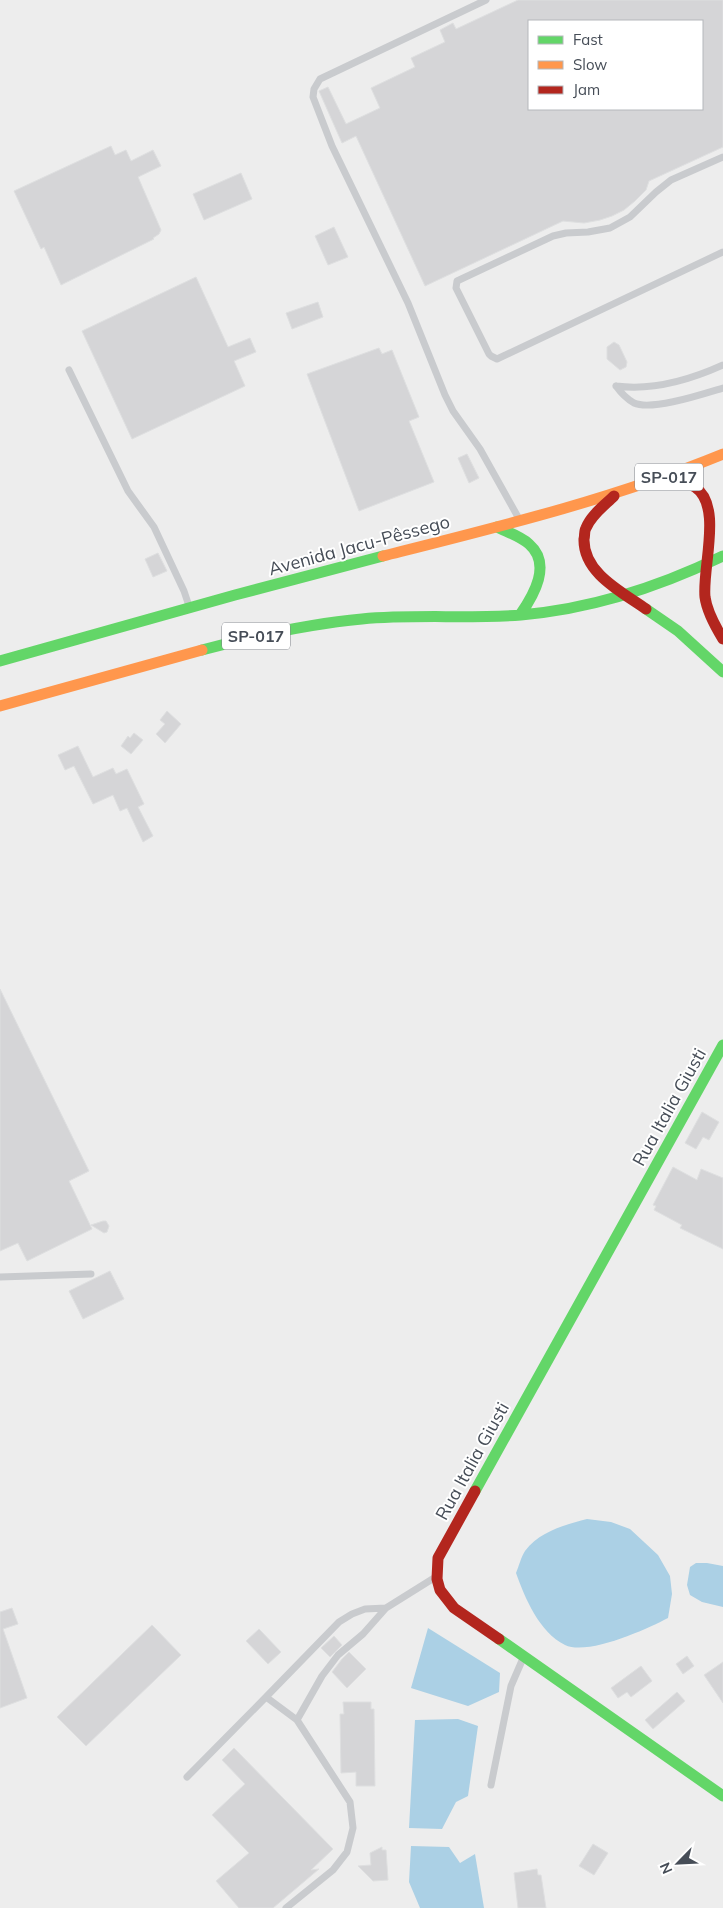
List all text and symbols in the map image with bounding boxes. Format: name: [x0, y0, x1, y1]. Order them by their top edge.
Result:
legend: [528, 20, 703, 110]
text: Fast: [573, 30, 603, 49]
text: Slow: [573, 55, 607, 74]
text: Jam: [573, 80, 600, 99]
road number: SP-017: [635, 464, 703, 491]
street label: Avenida Jacu-Pêssego: [266, 510, 452, 580]
road number: SP-017: [222, 622, 290, 650]
street label: Rua Italia Giusti: [627, 1044, 711, 1170]
street label: Rua Italia Giusti: [430, 1398, 514, 1524]
north arrow: [653, 1838, 703, 1888]
text: N: [656, 1860, 676, 1877]

